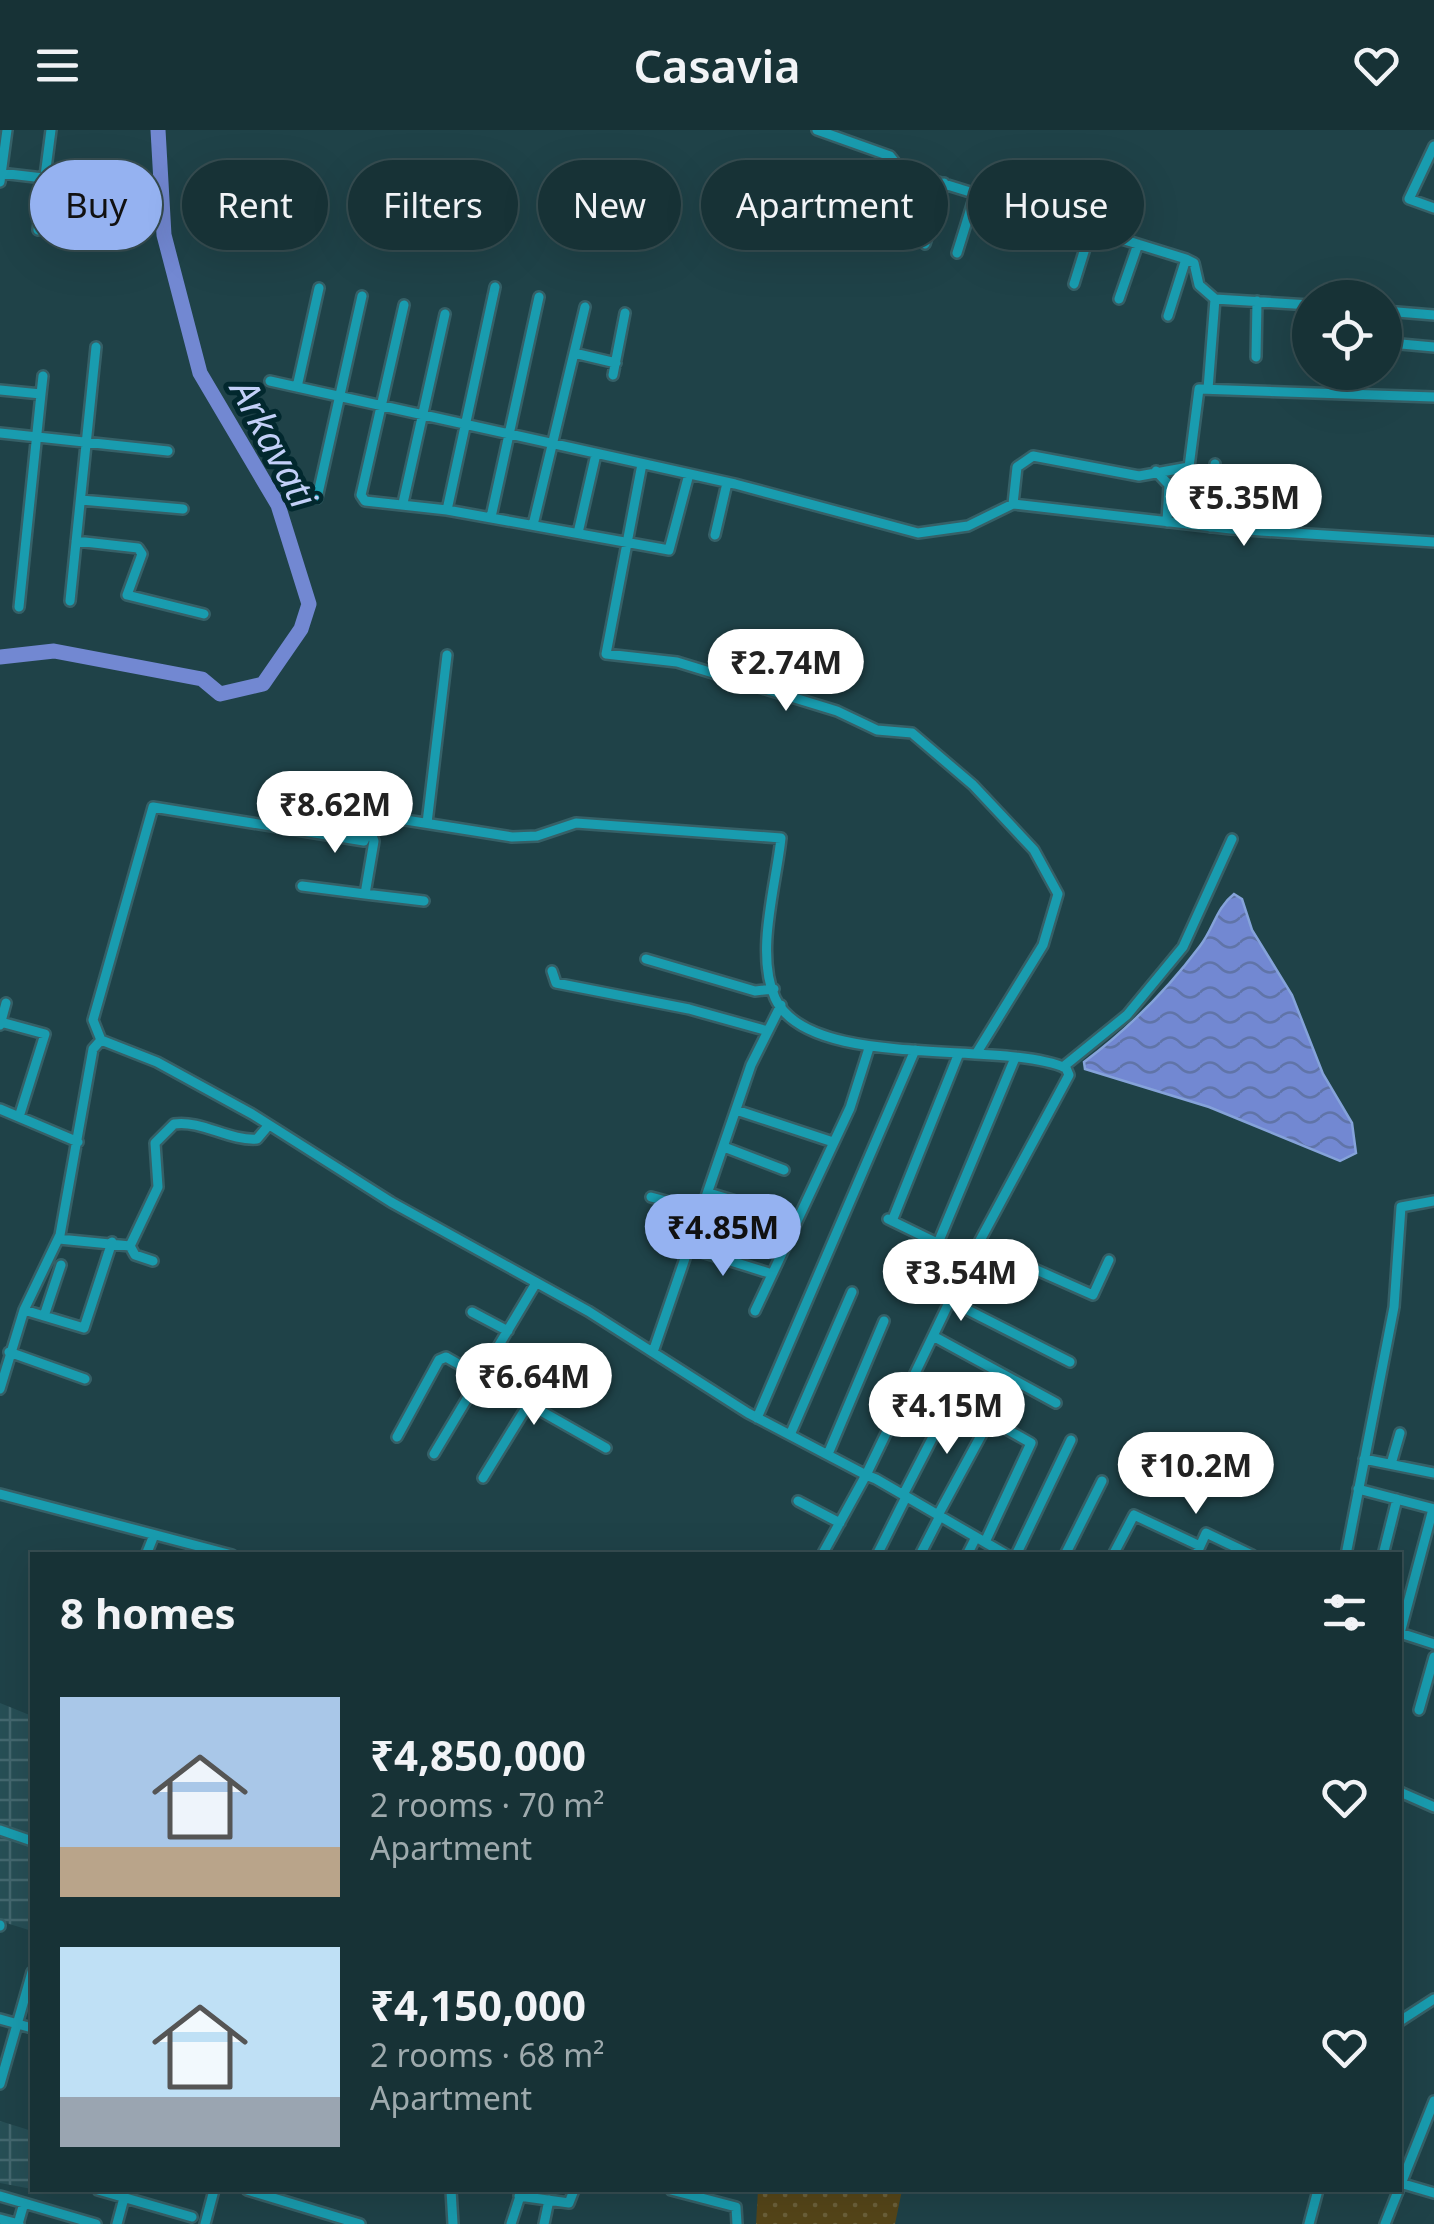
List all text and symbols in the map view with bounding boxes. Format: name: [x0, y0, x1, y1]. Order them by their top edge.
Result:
text: Casavia: [633, 35, 801, 96]
icon: menu: [30, 38, 85, 93]
icon: heart: [1349, 38, 1404, 93]
chip: Buy: [30, 160, 162, 250]
chip: Rent: [182, 160, 328, 250]
chip: Filters: [348, 160, 518, 250]
chip: New: [538, 160, 681, 250]
chip: Apartment: [701, 160, 948, 250]
chip: House: [968, 160, 1144, 250]
map controls: [1292, 280, 1402, 390]
button: locate: [1292, 280, 1402, 390]
water label: Arkavati: [218, 367, 331, 517]
pin: ₹5.35M: [1163, 464, 1325, 549]
text: ₹5.35M: [1188, 475, 1300, 518]
pin: ₹2.74M: [705, 629, 867, 714]
text: ₹2.74M: [730, 640, 842, 683]
pin: ₹8.62M: [254, 771, 416, 856]
text: ₹8.62M: [279, 782, 391, 825]
pin: ₹4.85M: [642, 1194, 804, 1279]
text: ₹4.85M: [667, 1205, 779, 1248]
pin: ₹3.54M: [880, 1239, 1042, 1324]
text: ₹3.54M: [905, 1250, 1017, 1293]
pin: ₹6.64M: [453, 1343, 615, 1428]
text: ₹6.64M: [478, 1354, 590, 1397]
pin: ₹4.15M: [866, 1372, 1028, 1457]
text: ₹4.15M: [891, 1383, 1003, 1426]
pin: ₹10.2M: [1115, 1432, 1277, 1517]
text: ₹10.2M: [1140, 1443, 1252, 1486]
text: 8 homes: [60, 1584, 236, 1641]
icon: filters: [1317, 1585, 1372, 1640]
text: ₹4,850,000: [370, 1726, 586, 1783]
icon: home: [140, 1737, 260, 1857]
icon: heart: [1317, 1770, 1372, 1825]
text: 2 rooms · 70 m²: [370, 1783, 604, 1826]
text: Apartment: [370, 1826, 532, 1869]
text: ₹4,150,000: [370, 1976, 586, 2033]
icon: home: [140, 1987, 260, 2107]
icon: heart: [1317, 2020, 1372, 2075]
text: 2 rooms · 68 m²: [370, 2033, 604, 2076]
text: Apartment: [370, 2076, 532, 2119]

